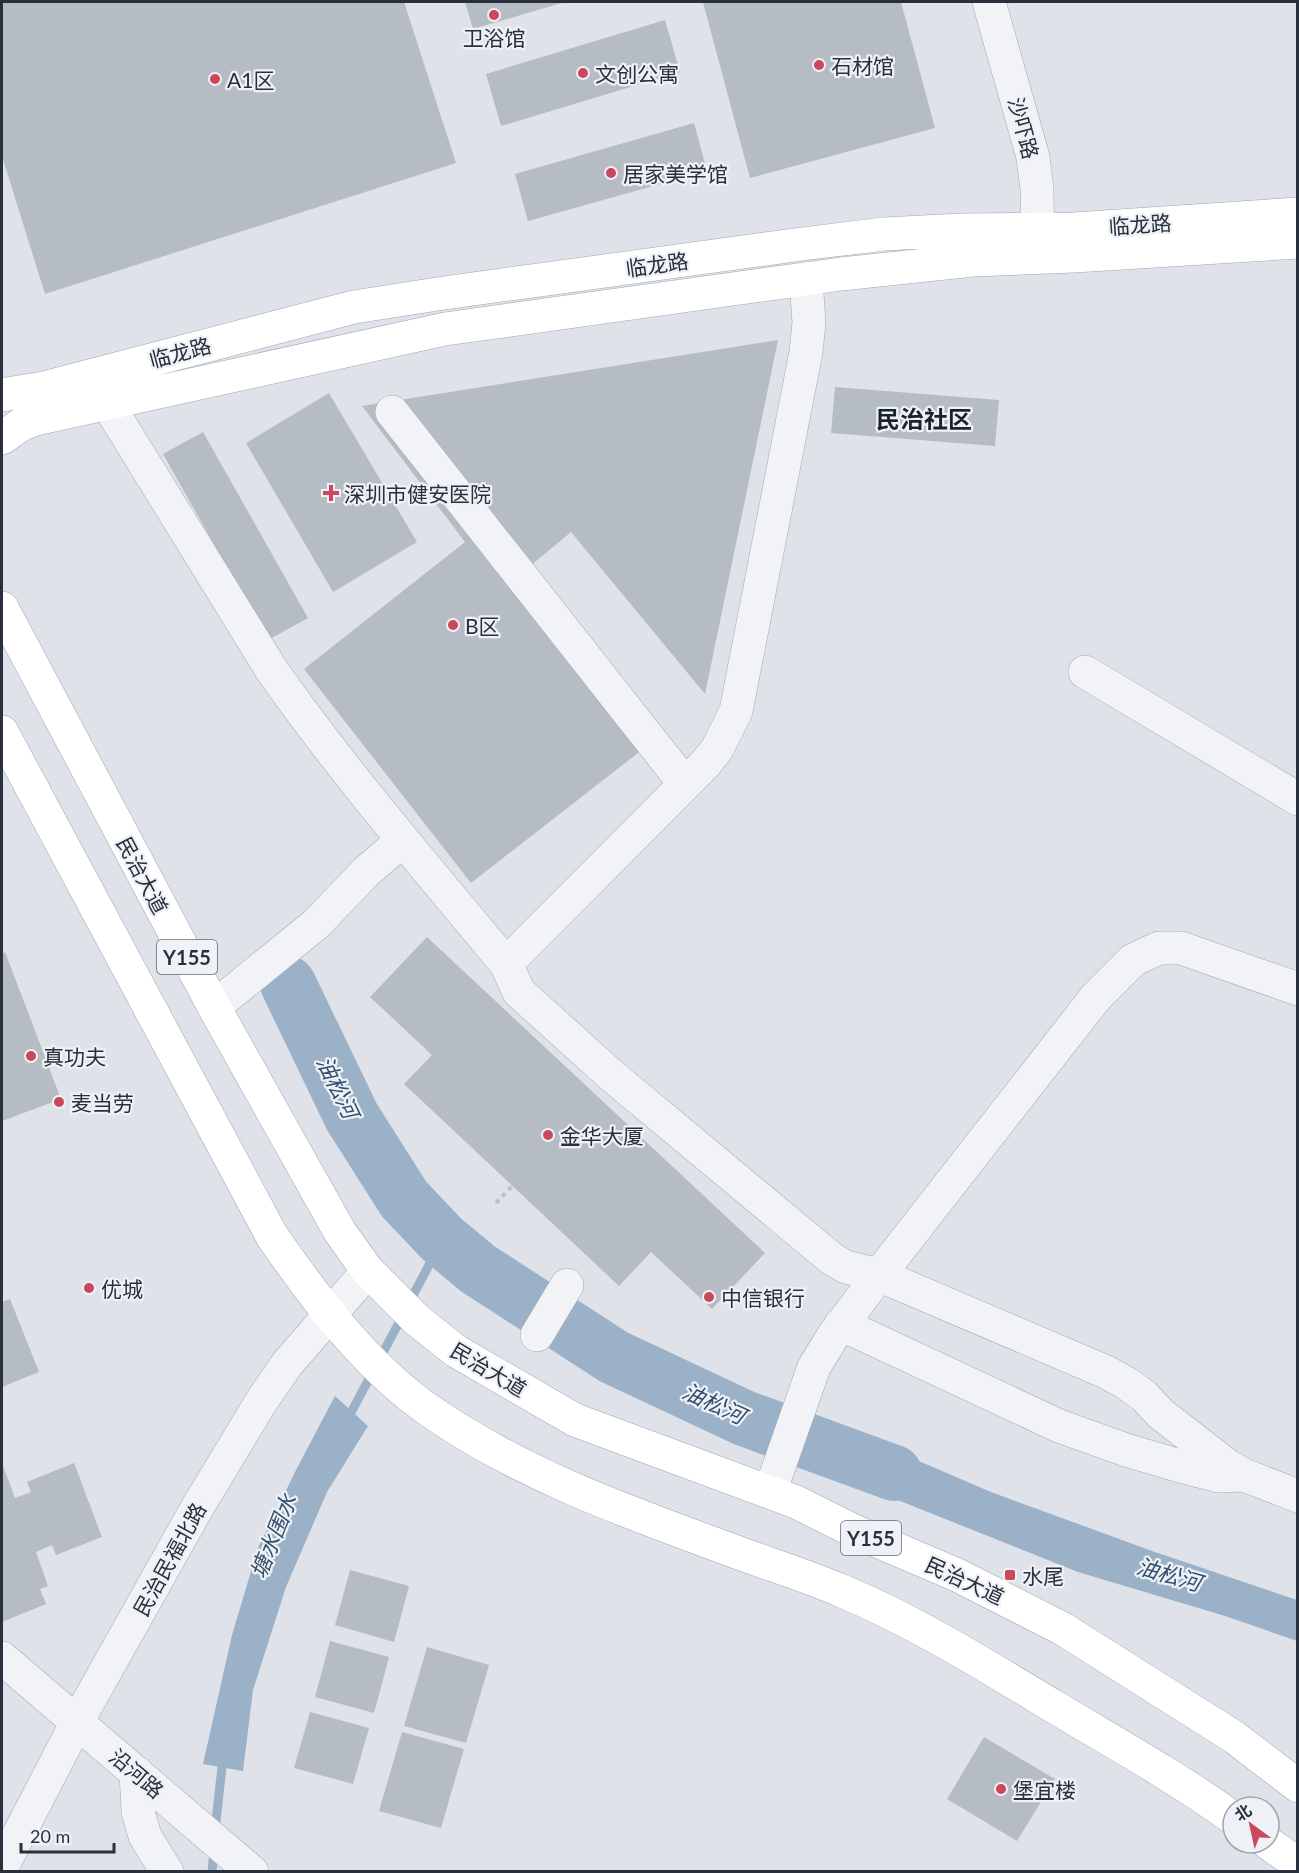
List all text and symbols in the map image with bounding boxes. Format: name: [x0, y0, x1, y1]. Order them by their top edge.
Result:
marker: 卫浴馆: [487, 8, 501, 22]
place label: 卫浴馆: [463, 25, 526, 50]
place label: 石材馆: [831, 53, 894, 78]
marker: 石材馆: [812, 58, 826, 72]
place label: 文创公寓: [595, 61, 679, 86]
marker: 文创公寓: [576, 66, 590, 80]
place label: A1区: [227, 67, 274, 92]
marker: A1区: [208, 72, 222, 86]
street label: 沙吓路: [1004, 94, 1044, 162]
place label: 居家美学馆: [623, 161, 728, 186]
marker: 居家美学馆: [604, 166, 618, 180]
street label: 临龙路: [1108, 209, 1172, 239]
street label: 临龙路: [624, 247, 690, 281]
street label: 临龙路: [146, 332, 214, 372]
district label: 民治社区: [876, 404, 972, 433]
place label: 深圳市健安医院: [344, 481, 491, 506]
marker: 深圳市健安医院: [322, 484, 340, 502]
place label: B区: [465, 613, 500, 638]
marker: B区: [446, 618, 460, 632]
street label: 民治大道: [112, 832, 174, 918]
road number: Y155: [157, 940, 217, 974]
place label: 真功夫: [43, 1044, 106, 1069]
marker: 真功夫: [24, 1049, 38, 1063]
water label: 油松河: [311, 1051, 366, 1126]
place label: 麦当劳: [71, 1090, 134, 1115]
marker: 麦当劳: [52, 1095, 66, 1109]
place label: 金华大厦: [560, 1123, 644, 1148]
marker: 金华大厦: [541, 1128, 555, 1142]
place label: 优城: [101, 1276, 143, 1301]
marker: 优城: [82, 1281, 96, 1295]
place label: 中信银行: [721, 1285, 805, 1310]
marker: 中信银行: [702, 1290, 716, 1304]
street label: 民治大道: [447, 1337, 531, 1401]
water label: 油松河: [678, 1377, 753, 1431]
water label: 塘水围水: [244, 1489, 302, 1582]
street label: 民治民福北路: [128, 1498, 210, 1620]
road number: Y155: [841, 1521, 901, 1555]
street label: 民治大道: [922, 1551, 1008, 1609]
water label: 油松河: [1134, 1552, 1208, 1597]
place label: 水尾: [1022, 1563, 1064, 1588]
marker: 水尾: [1003, 1568, 1017, 1582]
street label: 沿河路: [105, 1743, 169, 1803]
place label: 堡宜楼: [1013, 1777, 1076, 1802]
marker: 堡宜楼: [994, 1782, 1008, 1796]
north arrow: [1221, 1795, 1281, 1855]
text: 北: [1231, 1800, 1254, 1824]
scale bar: [21, 1816, 114, 1854]
text: 20 m: [30, 1825, 70, 1847]

